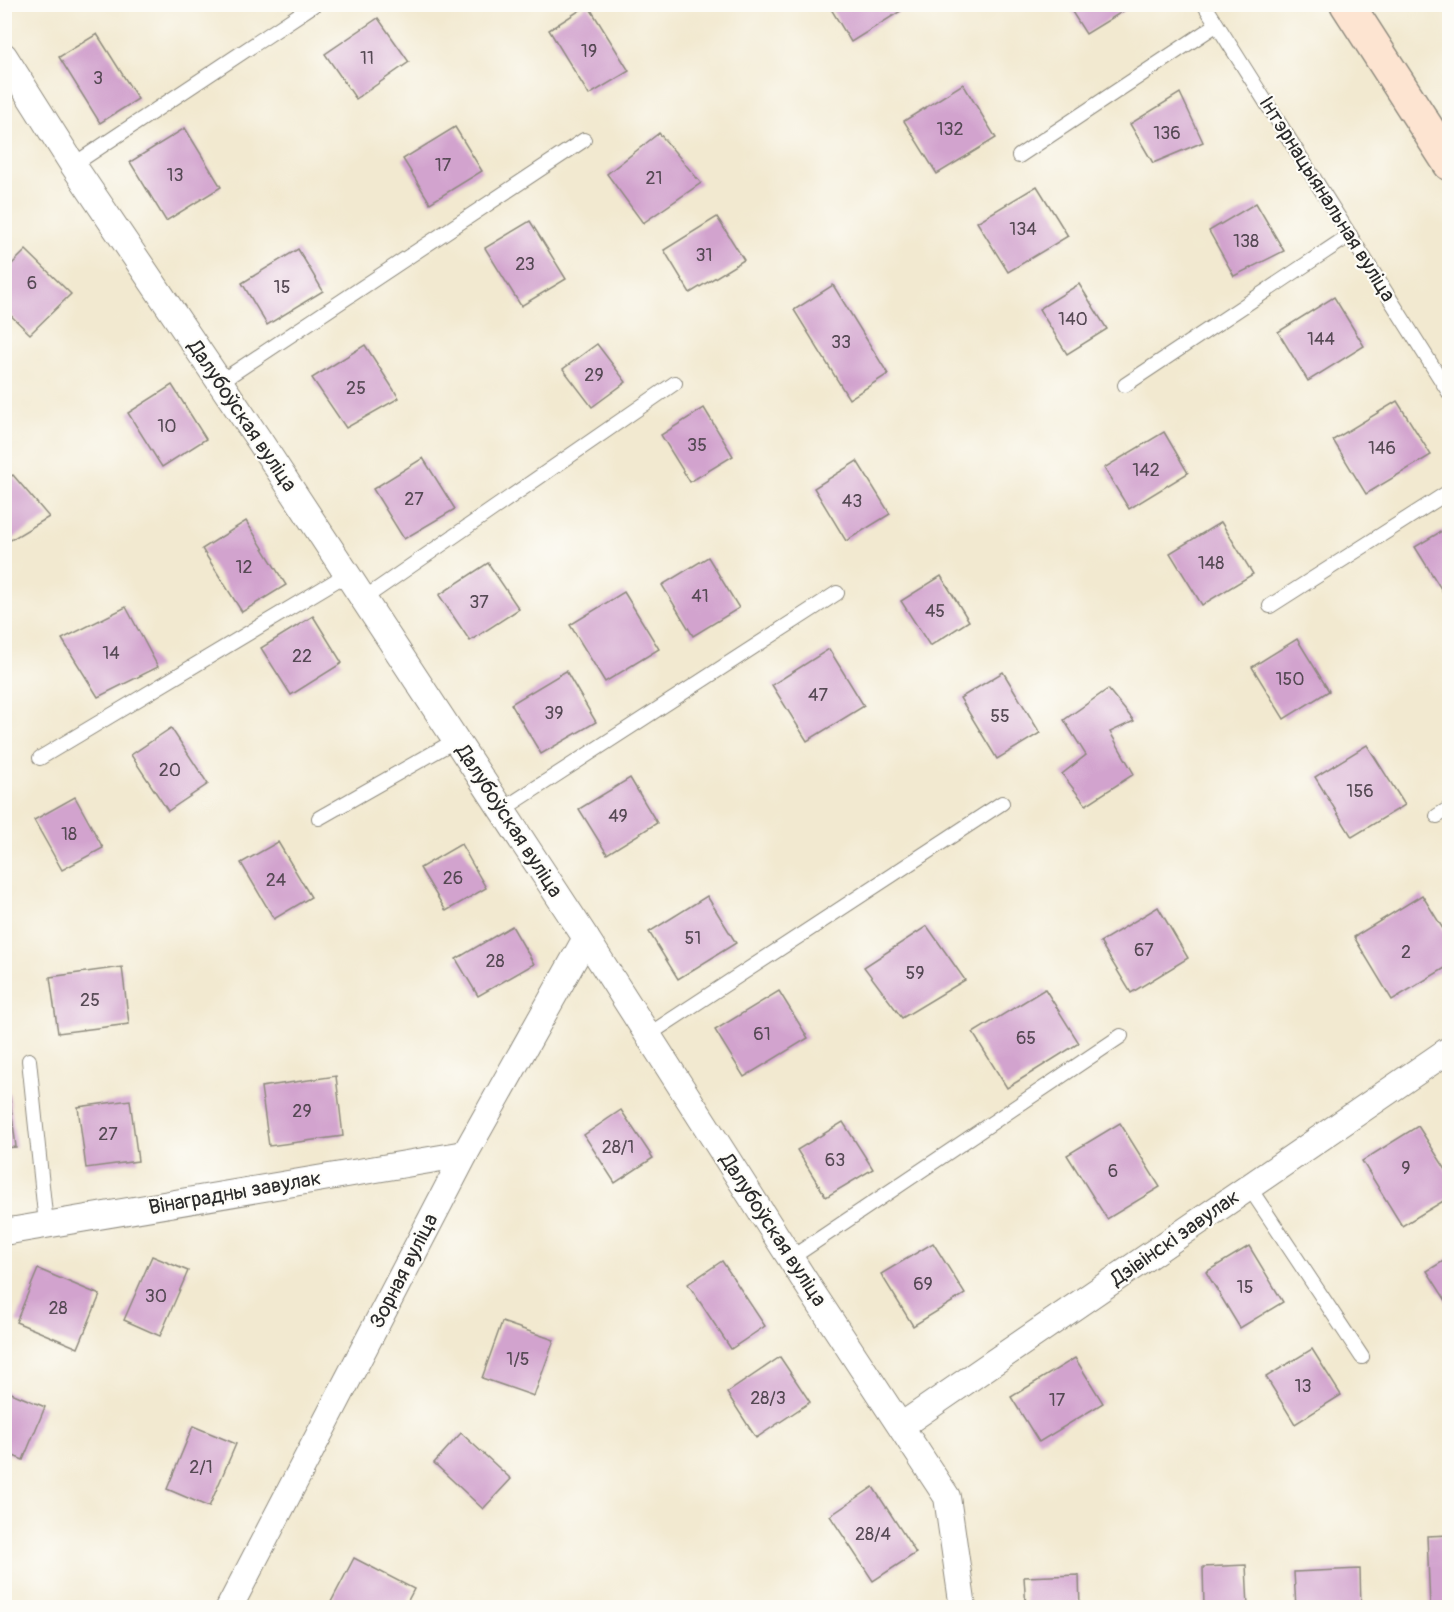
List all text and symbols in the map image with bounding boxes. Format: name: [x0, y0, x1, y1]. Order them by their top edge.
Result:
house number: 19: [581, 40, 597, 63]
house number: 11: [360, 47, 374, 70]
house number: 3: [93, 67, 103, 90]
street label: Інтэрнацыянальная вуліца: [1253, 91, 1401, 307]
house number: 132: [936, 118, 964, 141]
house number: 136: [1153, 122, 1181, 145]
house number: 17: [435, 154, 452, 177]
house number: 13: [166, 164, 184, 187]
house number: 21: [645, 167, 663, 190]
house number: 134: [1009, 218, 1037, 241]
house number: 138: [1233, 230, 1259, 253]
house number: 31: [695, 244, 713, 267]
house number: 23: [515, 253, 535, 276]
house number: 6: [27, 272, 37, 295]
house number: 15: [274, 276, 290, 299]
house number: 140: [1058, 308, 1088, 331]
house number: 144: [1307, 328, 1336, 351]
house number: 33: [831, 331, 851, 354]
street label: Далубоўская вуліца: [181, 334, 303, 497]
house number: 29: [584, 364, 604, 387]
house number: 25: [346, 377, 366, 400]
house number: 10: [157, 415, 177, 438]
house number: 35: [687, 434, 707, 457]
house number: 146: [1368, 437, 1396, 460]
house number: 142: [1132, 459, 1160, 482]
house number: 27: [404, 488, 424, 511]
house number: 43: [842, 490, 862, 513]
house number: 148: [1198, 552, 1224, 575]
house number: 12: [235, 556, 253, 579]
house number: 41: [691, 585, 709, 608]
house number: 37: [469, 591, 489, 614]
house number: 45: [925, 600, 945, 623]
house number: 14: [102, 642, 120, 665]
house number: 22: [292, 645, 312, 668]
house number: 150: [1275, 668, 1305, 691]
house number: 47: [808, 684, 828, 707]
house number: 39: [544, 702, 564, 725]
house number: 55: [990, 705, 1010, 728]
street label: Далубоўская вуліца: [449, 738, 569, 903]
house number: 20: [159, 759, 181, 782]
house number: 156: [1346, 780, 1374, 803]
house number: 49: [608, 805, 628, 828]
house number: 18: [61, 823, 77, 846]
house number: 26: [443, 867, 463, 890]
house number: 24: [266, 869, 287, 892]
house number: 51: [685, 927, 701, 950]
house number: 67: [1134, 939, 1154, 962]
house number: 2: [1401, 941, 1411, 964]
house number: 28: [485, 950, 505, 973]
house number: 59: [905, 962, 925, 985]
house number: 25: [80, 989, 100, 1012]
house number: 61: [753, 1023, 771, 1046]
house number: 65: [1016, 1027, 1036, 1050]
house number: 29: [292, 1100, 312, 1123]
house number: 27: [98, 1123, 118, 1146]
house number: 28/1: [602, 1136, 634, 1159]
street label: Далубоўская вуліца: [713, 1147, 833, 1312]
house number: 63: [825, 1149, 845, 1172]
house number: 9: [1401, 1157, 1411, 1180]
house number: 6: [1108, 1160, 1118, 1183]
street label: Вінаградны завулак: [147, 1165, 324, 1221]
street label: Дзівінскі завулак: [1104, 1183, 1245, 1293]
street label: Зорная вуліца: [363, 1209, 445, 1333]
house number: 69: [913, 1273, 933, 1296]
house number: 15: [1237, 1276, 1253, 1299]
house number: 30: [145, 1285, 167, 1308]
house number: 28: [48, 1297, 68, 1320]
house number: 1/5: [506, 1348, 530, 1371]
house number: 13: [1294, 1375, 1312, 1398]
house number: 28/3: [750, 1387, 786, 1410]
house number: 17: [1049, 1389, 1066, 1412]
house number: 2/1: [189, 1456, 213, 1479]
house number: 28/4: [855, 1523, 892, 1546]

